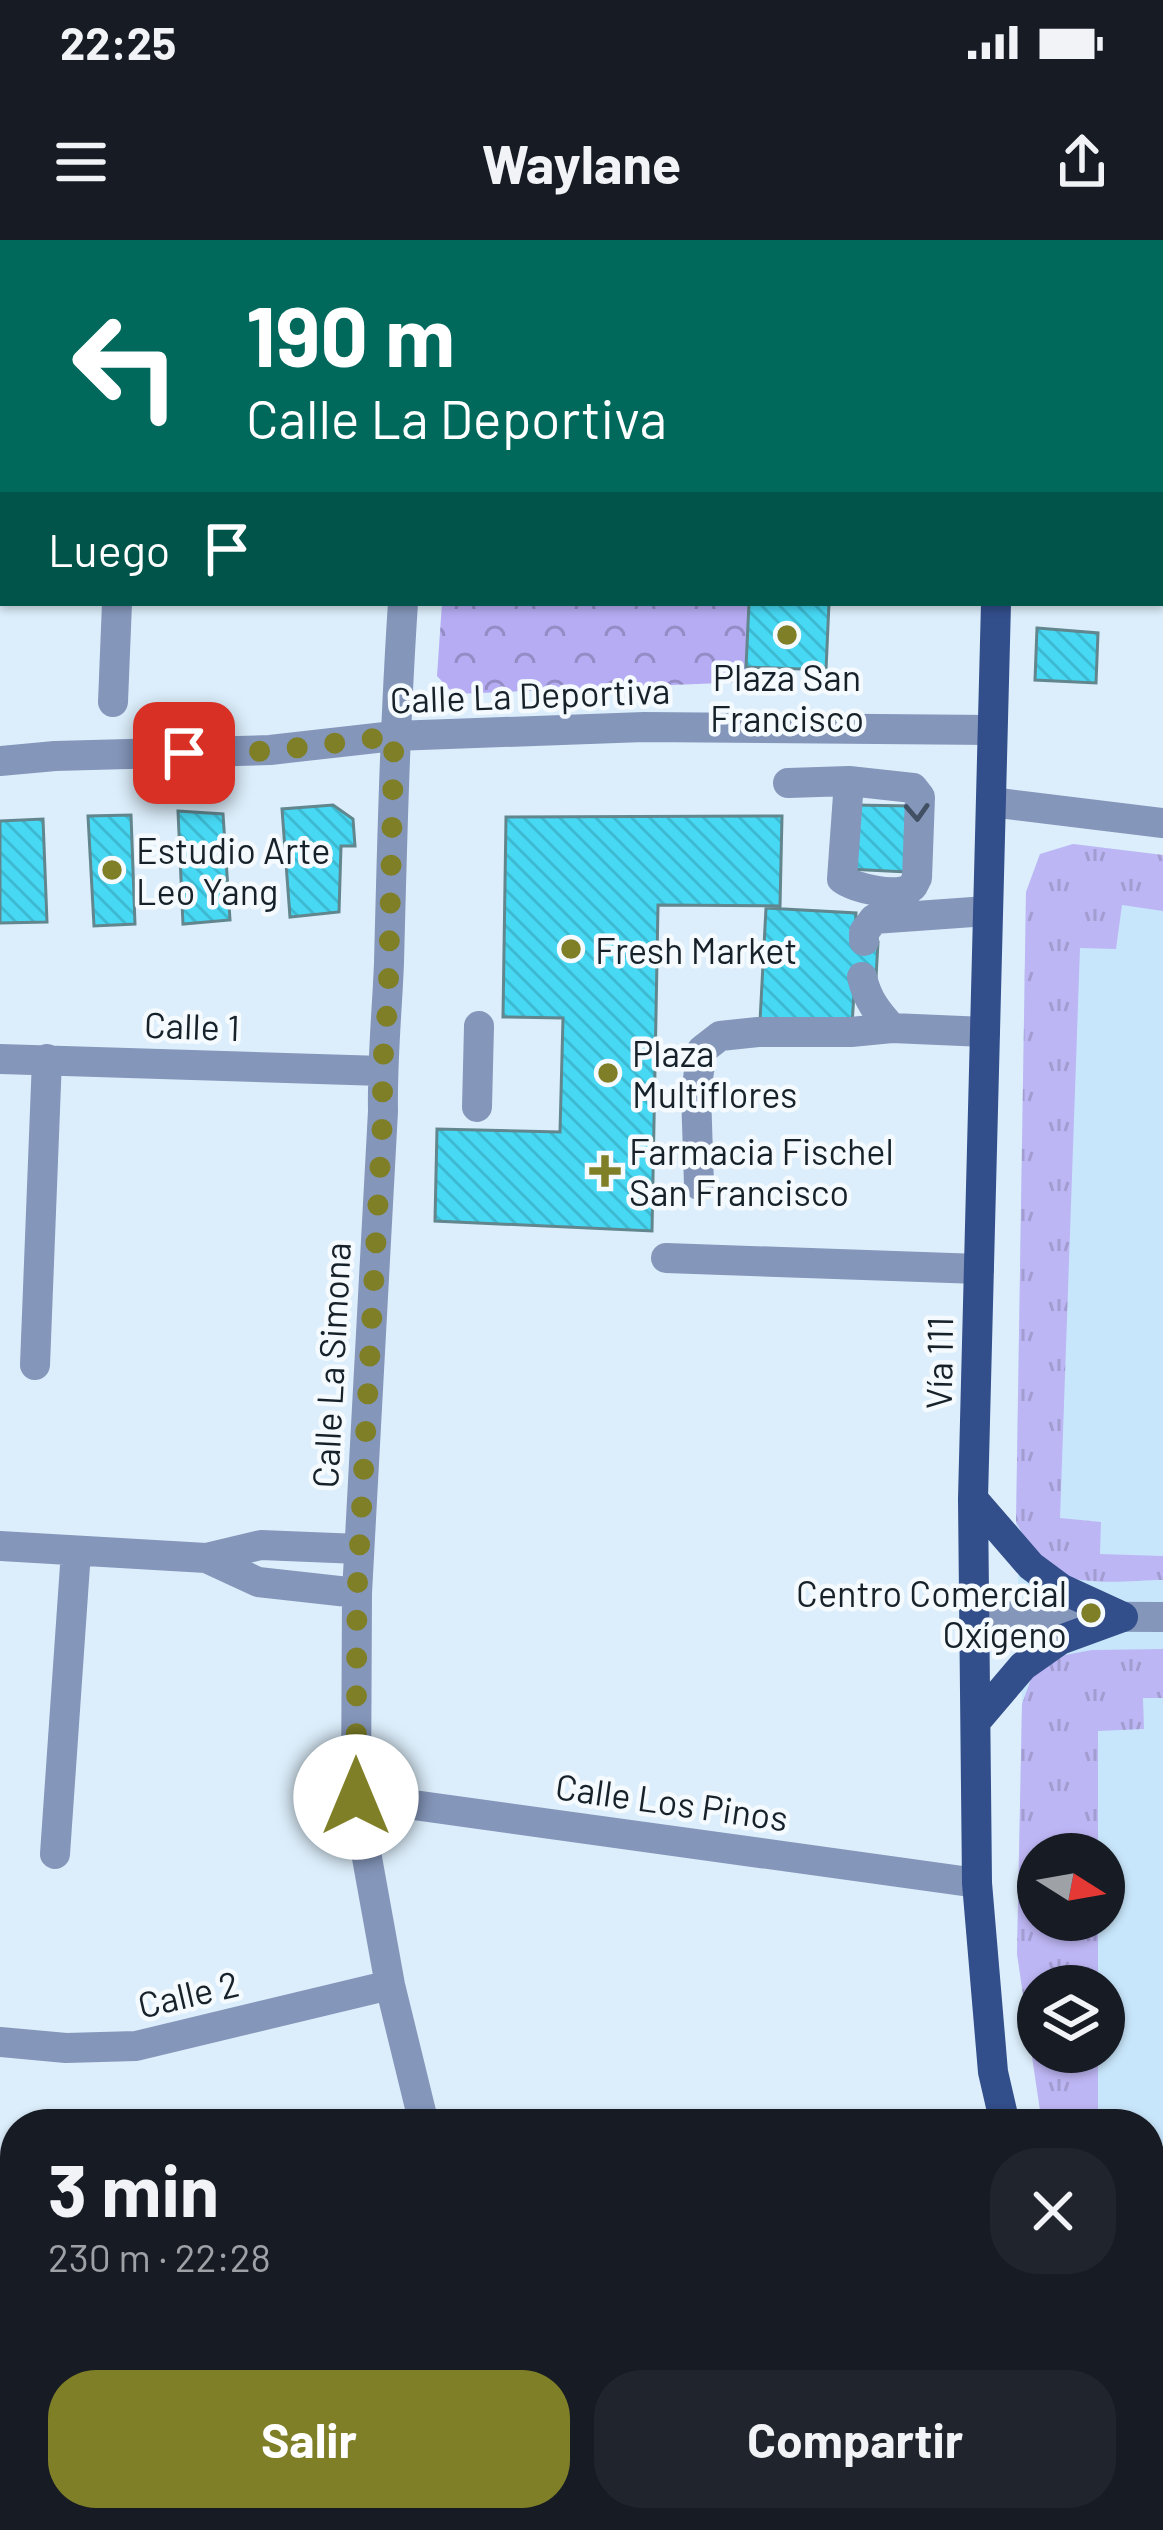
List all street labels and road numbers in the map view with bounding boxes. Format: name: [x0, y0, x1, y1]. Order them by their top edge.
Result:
street label: Calle La Deportiva: [389, 668, 671, 720]
street label: Calle 1: [144, 1002, 240, 1048]
street label: Calle La Simona: [302, 1241, 358, 1489]
street label: Vía 111: [916, 1316, 960, 1410]
street label: Calle Los Pinos: [553, 1763, 791, 1839]
street label: Calle 2: [133, 1961, 243, 2025]

